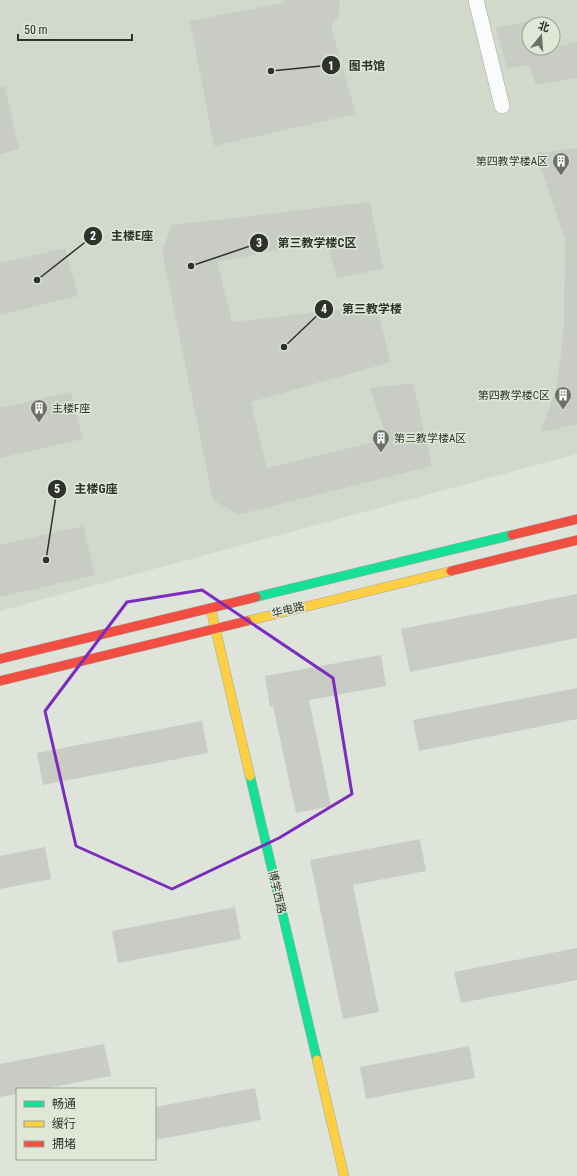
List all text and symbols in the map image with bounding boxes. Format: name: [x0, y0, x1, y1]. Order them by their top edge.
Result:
scale bar: [18, 16, 132, 42]
north arrow: [521, 16, 561, 56]
text: 北: [537, 19, 551, 35]
text: 50 m: [24, 23, 48, 37]
callout: 图书馆: [321, 53, 393, 77]
text: 1: [328, 59, 334, 73]
text: 图书馆: [349, 59, 385, 73]
building icon: 第四教学楼A区: [551, 151, 571, 176]
place label: 第四教学楼A区: [476, 155, 548, 168]
callout: 主楼E座: [83, 224, 161, 248]
text: 2: [90, 229, 96, 243]
text: 主楼E座: [111, 229, 153, 243]
callout: 第三教学楼C区: [249, 231, 364, 255]
text: 3: [256, 236, 262, 250]
text: 第三教学楼C区: [278, 236, 356, 250]
callout: 第三教学楼: [314, 297, 410, 321]
text: 4: [321, 302, 327, 316]
text: 第三教学楼: [342, 302, 402, 316]
building icon: 第四教学楼C区: [553, 385, 573, 410]
place label: 第四教学楼C区: [478, 389, 550, 402]
building icon: 主楼F座: [29, 398, 49, 423]
place label: 主楼F座: [52, 402, 90, 415]
building icon: 第三教学楼A区: [371, 428, 391, 453]
place label: 第三教学楼A区: [394, 432, 466, 445]
callout: 主楼G座: [47, 477, 126, 501]
text: 5: [54, 482, 60, 496]
text: 主楼G座: [74, 482, 118, 496]
street label: 华电路: [270, 600, 306, 620]
street label: 博学西路: [266, 869, 288, 915]
legend: [16, 1088, 156, 1160]
text: 畅通: [52, 1097, 76, 1111]
text: 缓行: [52, 1117, 76, 1131]
text: 拥堵: [52, 1137, 76, 1151]

